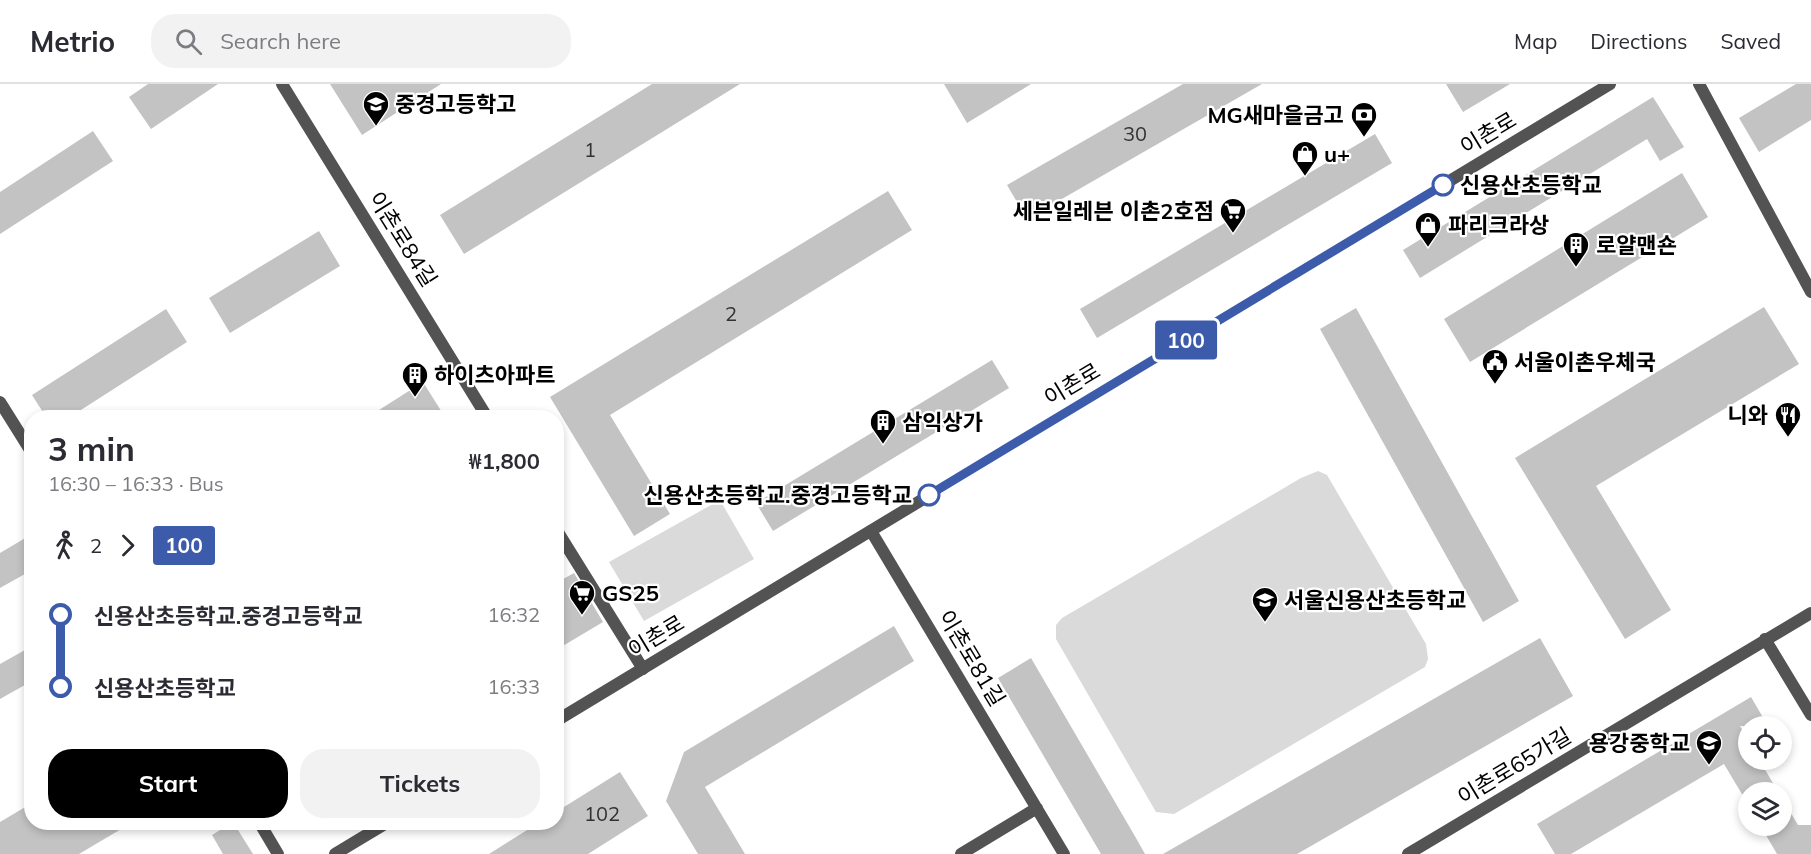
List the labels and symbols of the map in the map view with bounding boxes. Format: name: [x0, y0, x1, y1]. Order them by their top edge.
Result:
school or university icon: 중경고등학고: [361, 89, 391, 127]
place label: 중경고등학고: [395, 90, 516, 118]
bank icon: MG새마을금고: [1349, 100, 1379, 138]
place label: MG새마을금고: [1207, 101, 1344, 129]
street label: 이촌로: [1455, 105, 1521, 161]
house number: 30: [1123, 121, 1147, 146]
house number: 1: [584, 137, 596, 162]
shop icon: u+: [1290, 139, 1320, 177]
place label: u+: [1324, 140, 1350, 168]
place label: 신용산초등학교: [1460, 171, 1602, 199]
marker: 신용산초등학교: [1432, 174, 1454, 196]
street label: 이촌로84길: [363, 186, 443, 292]
supermarket icon: 세븐일레븐 이촌2호점: [1218, 196, 1248, 234]
place label: 세븐일레븐 이촌2호점: [1013, 197, 1214, 225]
shop icon: 파리크라상: [1413, 210, 1443, 248]
place label: 파리크라상: [1448, 211, 1549, 239]
building icon: 로얄맨숀: [1561, 230, 1591, 268]
place label: 로얄맨숀: [1596, 231, 1677, 259]
house number: 2: [725, 301, 737, 326]
line badge: 100: [1152, 320, 1220, 360]
public building icon: 서울이촌우체국: [1480, 347, 1510, 385]
place label: 서울이촌우체국: [1514, 348, 1656, 376]
street label: 이촌로: [1039, 356, 1105, 412]
building icon: 하이츠아파트: [400, 360, 430, 398]
place label: 하이츠아파트: [434, 361, 555, 389]
restaurant icon: 니와: [1773, 400, 1803, 438]
place label: 니와: [1728, 401, 1768, 429]
building icon: 삼익상가: [868, 407, 898, 445]
place label: 삼익상가: [902, 408, 983, 436]
place label: 신용산초등학교.중경고등학교: [643, 481, 912, 509]
marker: 신용산초등학교.중경고등학교: [918, 484, 940, 506]
supermarket icon: GS25: [567, 578, 597, 616]
place label: GS25: [602, 579, 659, 607]
school or university icon: 서울신용산초등학교: [1250, 585, 1280, 623]
place label: 서울신용산초등학교: [1284, 586, 1466, 614]
street label: 이촌로81길: [932, 605, 1012, 711]
street label: 이촌로: [623, 608, 689, 664]
street label: 이촌로65가길: [1452, 721, 1576, 811]
school or university icon: 용강중학교: [1694, 728, 1724, 766]
place label: 용강중학교: [1589, 729, 1690, 757]
house number: 102: [584, 801, 620, 826]

